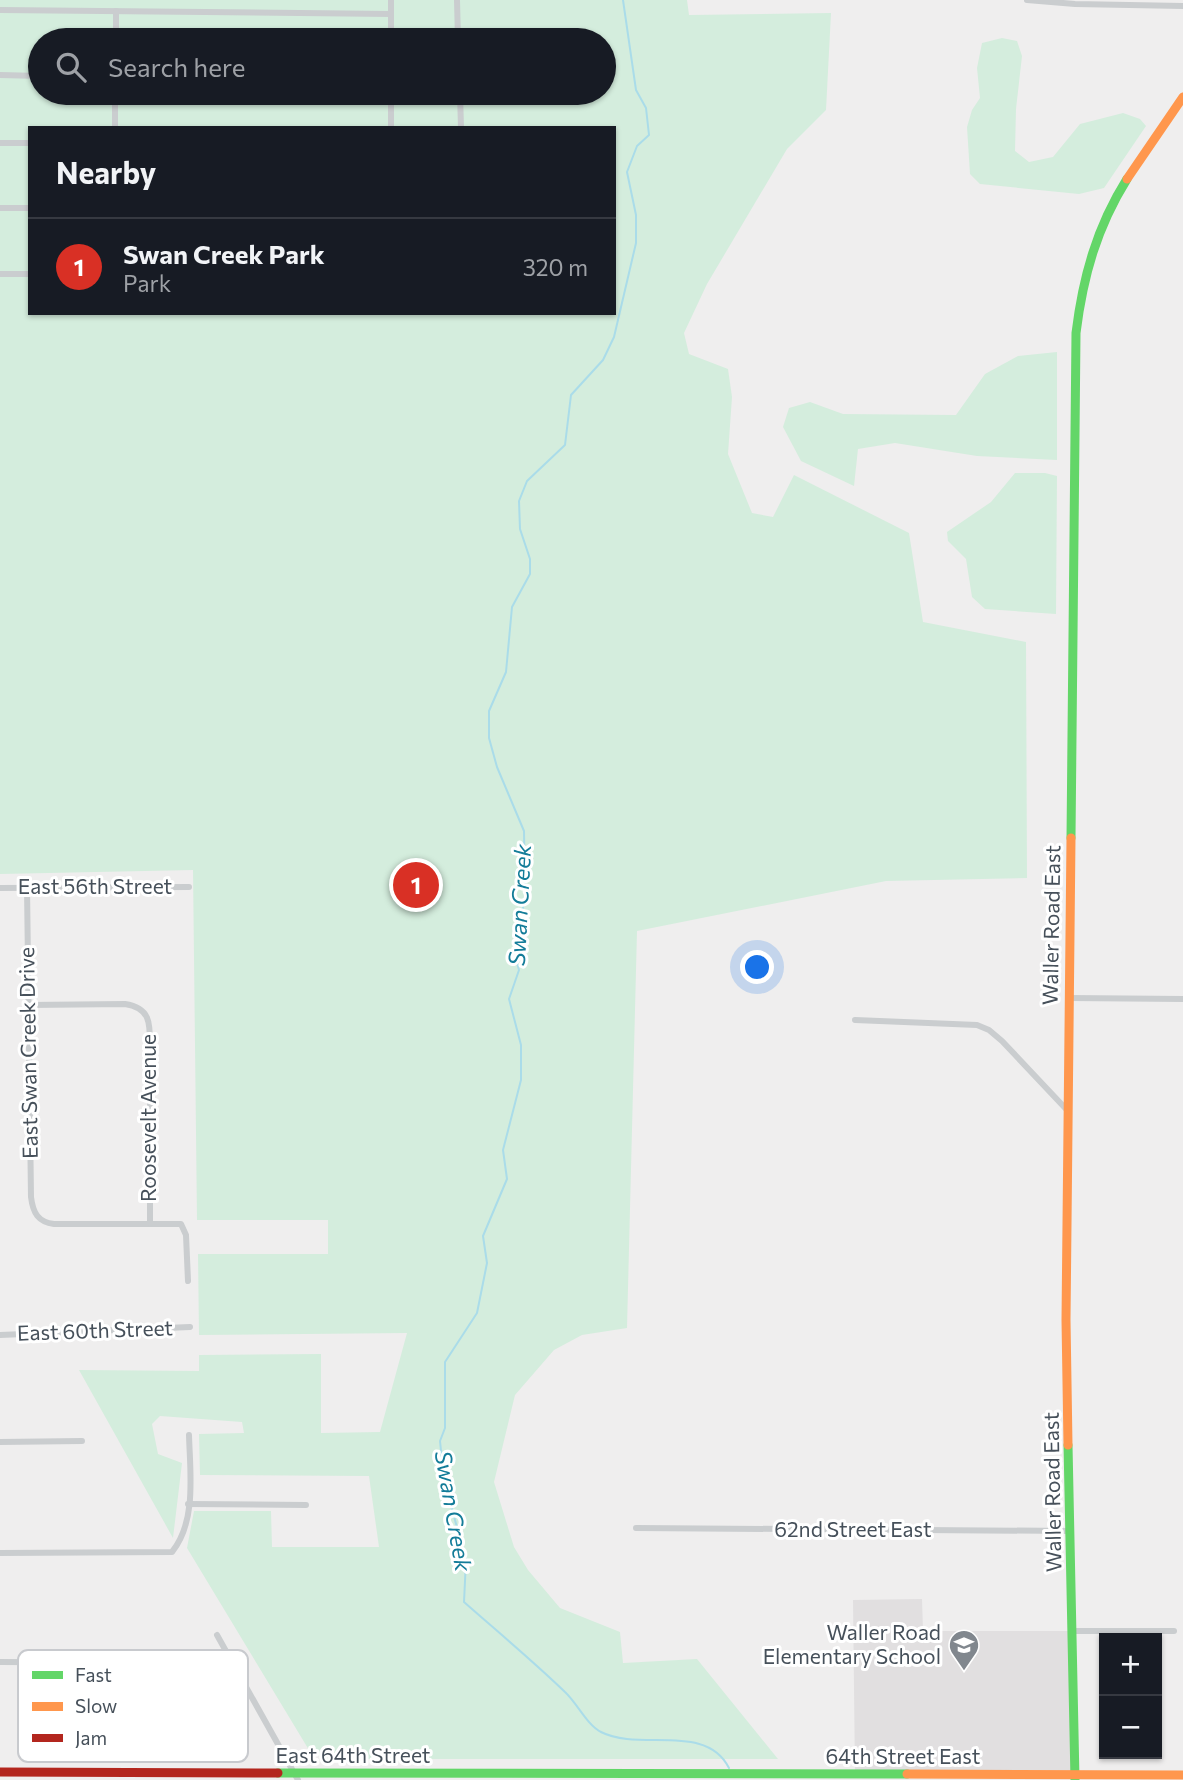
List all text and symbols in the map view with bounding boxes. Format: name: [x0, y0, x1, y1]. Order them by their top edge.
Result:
search box: [28, 28, 616, 105]
icon: search: [52, 48, 90, 86]
text: Search here: [108, 51, 246, 82]
text: Nearby: [56, 153, 156, 190]
text: Swan Creek Park: [123, 238, 325, 269]
text: 1: [74, 253, 84, 281]
text: 320 m: [523, 253, 588, 281]
text: Park: [123, 269, 171, 297]
water label: Swan Creek: [502, 843, 536, 967]
street label: Waller Road East: [1037, 845, 1064, 1005]
pin: 1: [393, 859, 439, 911]
street label: East 56th Street: [18, 873, 172, 898]
street label: East Swan Creek Drive: [13, 947, 42, 1159]
your location: [740, 950, 774, 984]
street label: Roosevelt Avenue: [135, 1034, 160, 1202]
street label: East 60th Street: [17, 1314, 173, 1345]
street label: Waller Road East: [1038, 1412, 1065, 1572]
water label: Swan Creek: [430, 1448, 478, 1574]
street label: 62nd Street East: [774, 1516, 932, 1541]
place label: Waller Road Elementary School: [763, 1619, 941, 1668]
school or university icon: Waller Road Elementary School: [947, 1628, 981, 1672]
map controls: [1099, 1633, 1162, 1759]
button: +: [1099, 1633, 1162, 1696]
legend: [18, 1650, 248, 1762]
text: Fast: [75, 1663, 112, 1686]
text: Slow: [75, 1694, 117, 1717]
button: −: [1099, 1696, 1162, 1759]
text: Jam: [75, 1726, 107, 1749]
street label: East 64th Street: [276, 1742, 430, 1767]
street label: 64th Street East: [826, 1743, 980, 1768]

